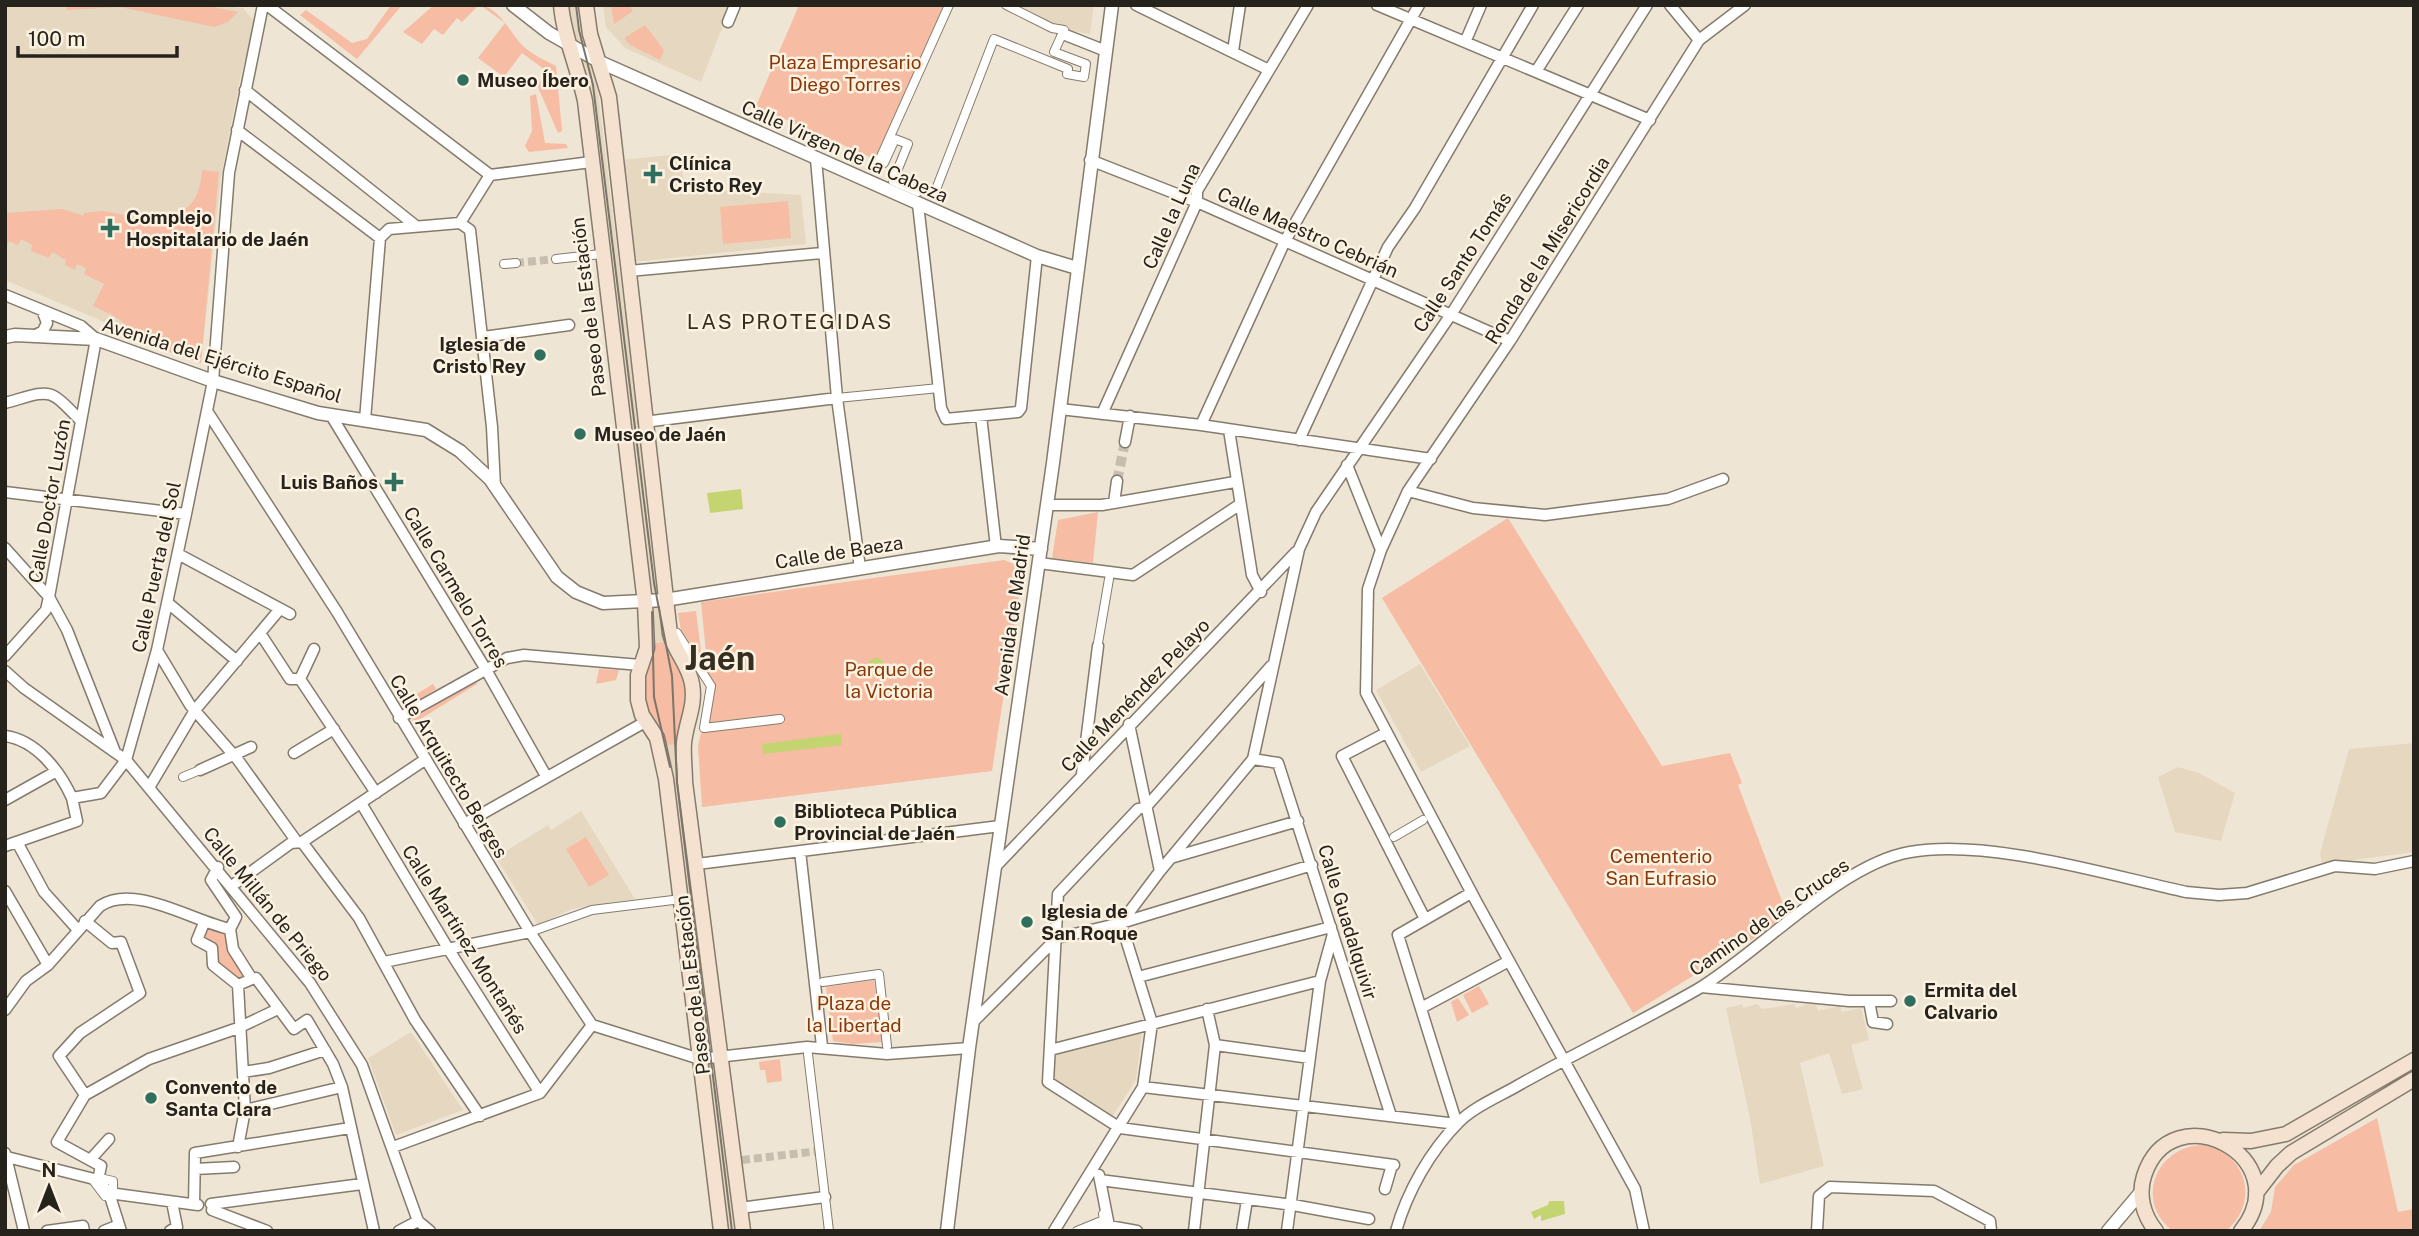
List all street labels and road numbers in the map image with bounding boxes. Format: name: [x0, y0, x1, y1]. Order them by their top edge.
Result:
street label: Calle Virgen de la Cabeza: [738, 95, 952, 207]
street label: Ronda de la Misericordia: [1480, 152, 1614, 348]
street label: Calle la Luna: [1138, 160, 1204, 272]
street label: Calle Maestro Cebrián: [1214, 182, 1402, 282]
street label: Calle Santo Tomás: [1408, 188, 1516, 336]
street label: Paseo de la Estación: [566, 216, 610, 398]
street label: Avenida del Ejército Español: [100, 313, 344, 407]
street label: Calle Doctor Luzón: [24, 417, 74, 585]
street label: Calle Puerta del Sol: [127, 479, 185, 655]
street label: Calle Carmelo Torres: [399, 503, 513, 671]
street label: Calle de Baeza: [773, 531, 905, 573]
street label: Avenida de Madrid: [990, 533, 1034, 697]
street label: Calle Menéndez Pelayo: [1056, 614, 1214, 776]
street label: Calle Arquitecto Berges: [385, 670, 513, 862]
street label: Calle Millán de Priego: [199, 823, 337, 985]
street label: Calle Martínez Montañés: [398, 841, 532, 1037]
street label: Calle Guadalquivir: [1314, 842, 1382, 1002]
street label: Camino de las Cruces: [1685, 854, 1853, 980]
street label: Paseo de la Estación: [670, 894, 714, 1076]

